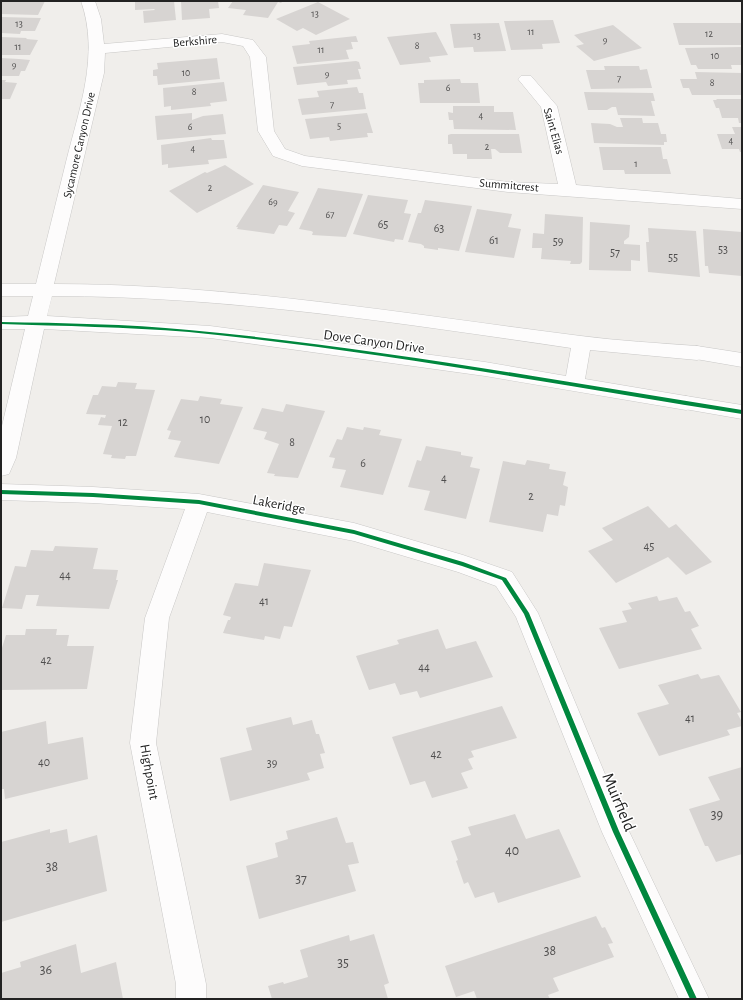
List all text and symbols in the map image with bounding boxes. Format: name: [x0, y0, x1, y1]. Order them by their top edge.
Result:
house number: 13: [311, 9, 319, 19]
house number: 13: [15, 19, 23, 29]
house number: 11: [528, 27, 534, 37]
house number: 12: [705, 29, 713, 39]
house number: 13: [473, 31, 481, 41]
street label: Berkshire: [172, 33, 218, 49]
house number: 9: [603, 35, 608, 45]
house number: 8: [415, 41, 420, 51]
house number: 11: [15, 42, 21, 52]
house number: 11: [318, 45, 324, 55]
house number: 10: [711, 51, 719, 61]
house number: 9: [12, 60, 17, 70]
house number: 10: [182, 68, 190, 78]
house number: 9: [325, 69, 330, 79]
house number: 7: [617, 74, 621, 84]
house number: 8: [710, 78, 715, 88]
house number: 6: [446, 83, 451, 93]
house number: 8: [192, 87, 197, 97]
street label: Sycamore Canyon Drive: [61, 91, 98, 199]
house number: 7: [330, 100, 334, 110]
street label: Saint Elias: [542, 107, 566, 155]
house number: 4: [479, 111, 484, 121]
house number: 5: [337, 121, 341, 131]
house number: 6: [188, 122, 193, 132]
house number: 4: [729, 136, 734, 146]
house number: 2: [485, 142, 490, 152]
house number: 4: [191, 144, 196, 154]
house number: 1: [634, 159, 638, 169]
street label: Summitcrest: [479, 176, 539, 194]
house number: 2: [208, 183, 213, 193]
house number: 69: [268, 197, 278, 207]
house number: 67: [326, 210, 334, 220]
house number: 65: [378, 218, 388, 230]
house number: 63: [434, 222, 444, 234]
house number: 61: [489, 234, 499, 246]
house number: 59: [553, 235, 564, 247]
house number: 53: [718, 243, 728, 255]
house number: 57: [610, 246, 620, 258]
house number: 55: [668, 251, 678, 263]
street label: Dove Canyon Drive: [323, 328, 425, 356]
house number: 10: [200, 413, 210, 425]
house number: 12: [118, 416, 128, 428]
house number: 8: [289, 436, 295, 448]
house number: 6: [360, 457, 366, 469]
house number: 4: [441, 472, 447, 484]
house number: 2: [528, 490, 534, 502]
street label: Lakeridge: [251, 493, 307, 517]
house number: 45: [644, 540, 654, 552]
house number: 44: [59, 569, 71, 581]
house number: 41: [259, 595, 269, 607]
house number: 42: [40, 654, 52, 666]
house number: 44: [418, 661, 430, 673]
house number: 41: [685, 712, 695, 724]
street label: Highpoint: [137, 743, 161, 801]
house number: 42: [430, 748, 442, 760]
house number: 40: [38, 756, 50, 768]
house number: 39: [267, 757, 278, 769]
street label: Muirfield: [599, 770, 639, 834]
house number: 39: [711, 808, 723, 822]
house number: 40: [505, 844, 519, 858]
house number: 38: [46, 860, 58, 874]
house number: 37: [295, 872, 307, 886]
house number: 38: [544, 944, 556, 958]
house number: 35: [337, 956, 349, 970]
house number: 36: [40, 963, 52, 977]

